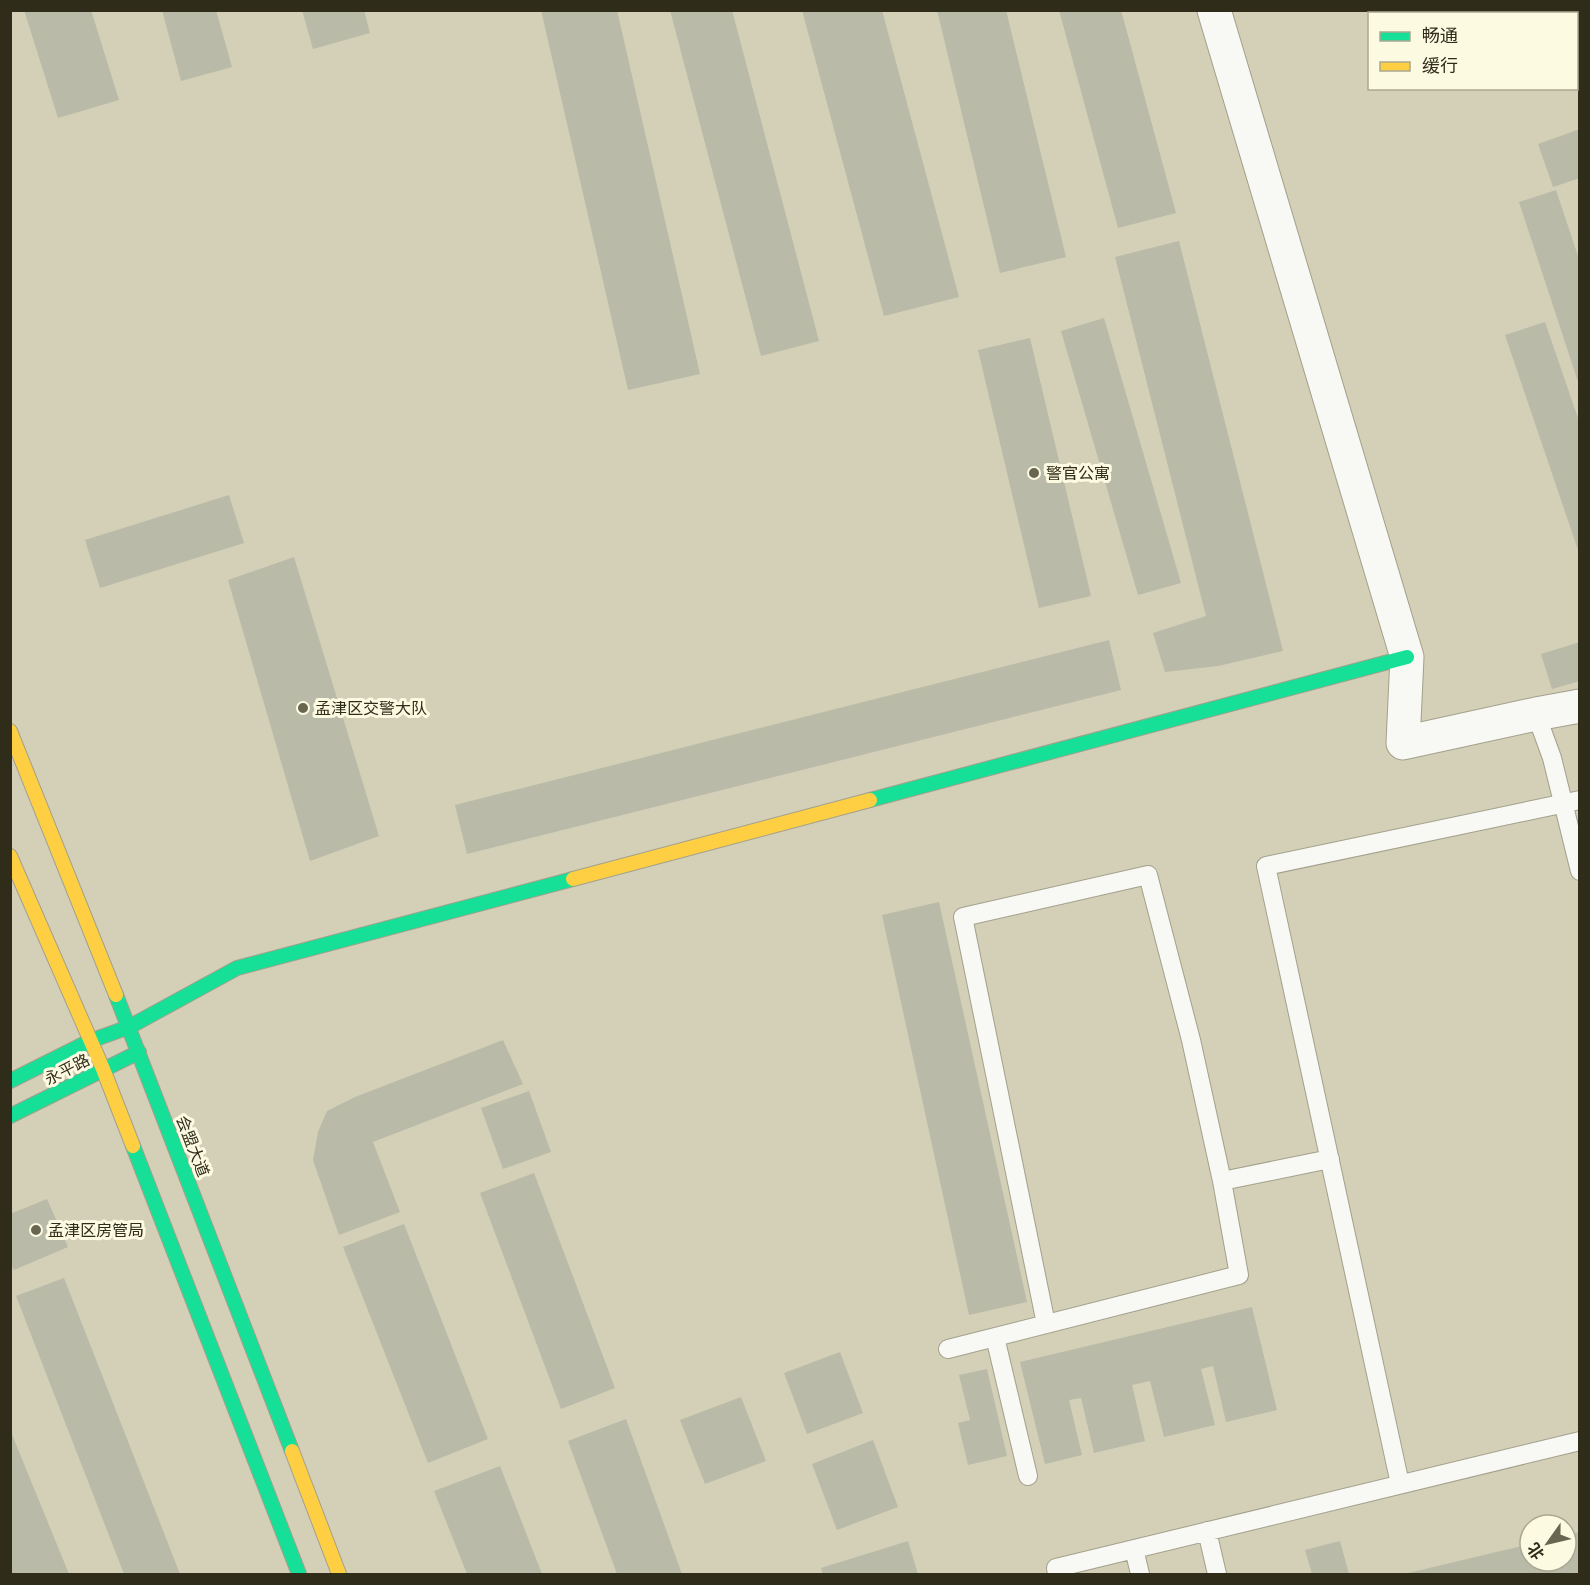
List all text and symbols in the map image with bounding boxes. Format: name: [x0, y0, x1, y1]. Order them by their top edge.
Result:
legend: [1368, 12, 1578, 90]
text: 畅通: [1422, 24, 1458, 46]
text: 缓行: [1422, 54, 1458, 76]
place label: 警官公寓: [1046, 463, 1110, 482]
marker: 警官公寓: [1027, 466, 1041, 480]
place label: 孟津区交警大队: [315, 698, 427, 717]
marker: 孟津区交警大队: [296, 701, 310, 715]
street label: 永平路: [41, 1049, 92, 1088]
street label: 会盟大道: [173, 1113, 214, 1179]
place label: 孟津区房管局: [48, 1220, 144, 1239]
marker: 孟津区房管局: [29, 1223, 43, 1237]
north arrow: [1518, 1513, 1578, 1573]
text: 北: [1523, 1540, 1548, 1564]

